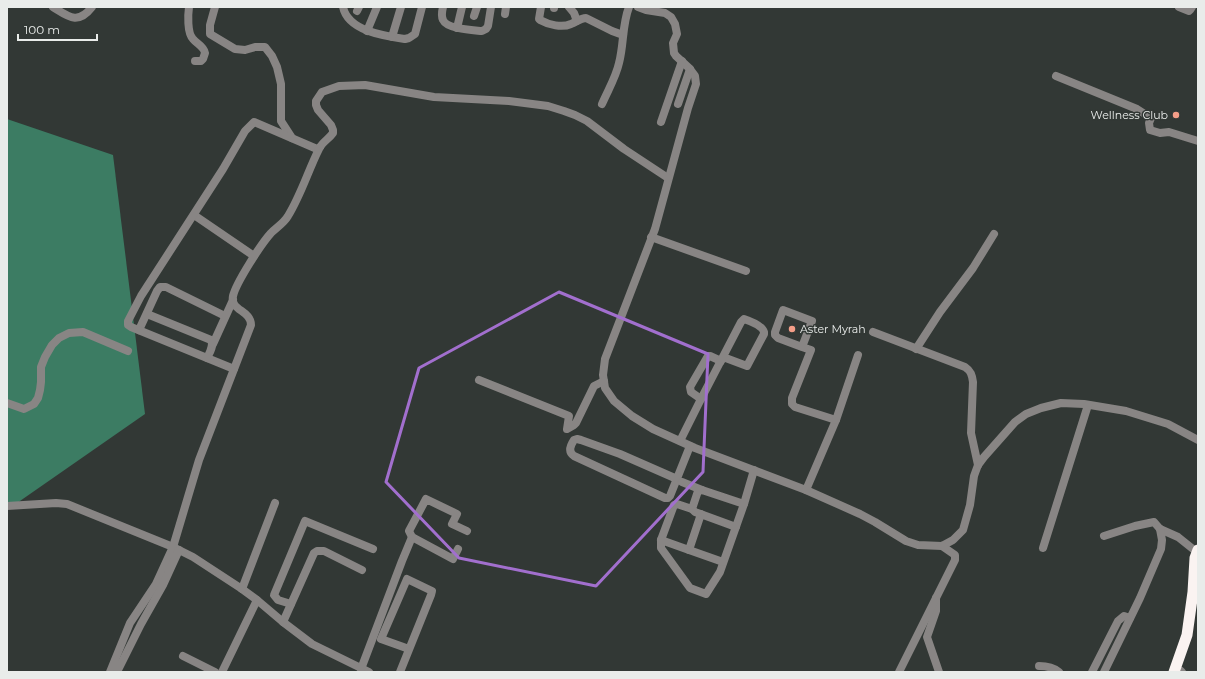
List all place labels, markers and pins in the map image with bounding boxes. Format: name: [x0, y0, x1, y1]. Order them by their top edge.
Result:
place label: Wellness Club: [1091, 108, 1168, 122]
marker: Wellness Club: [1171, 110, 1181, 120]
place label: Aster Myrah: [800, 322, 866, 336]
marker: Aster Myrah: [787, 324, 797, 334]

